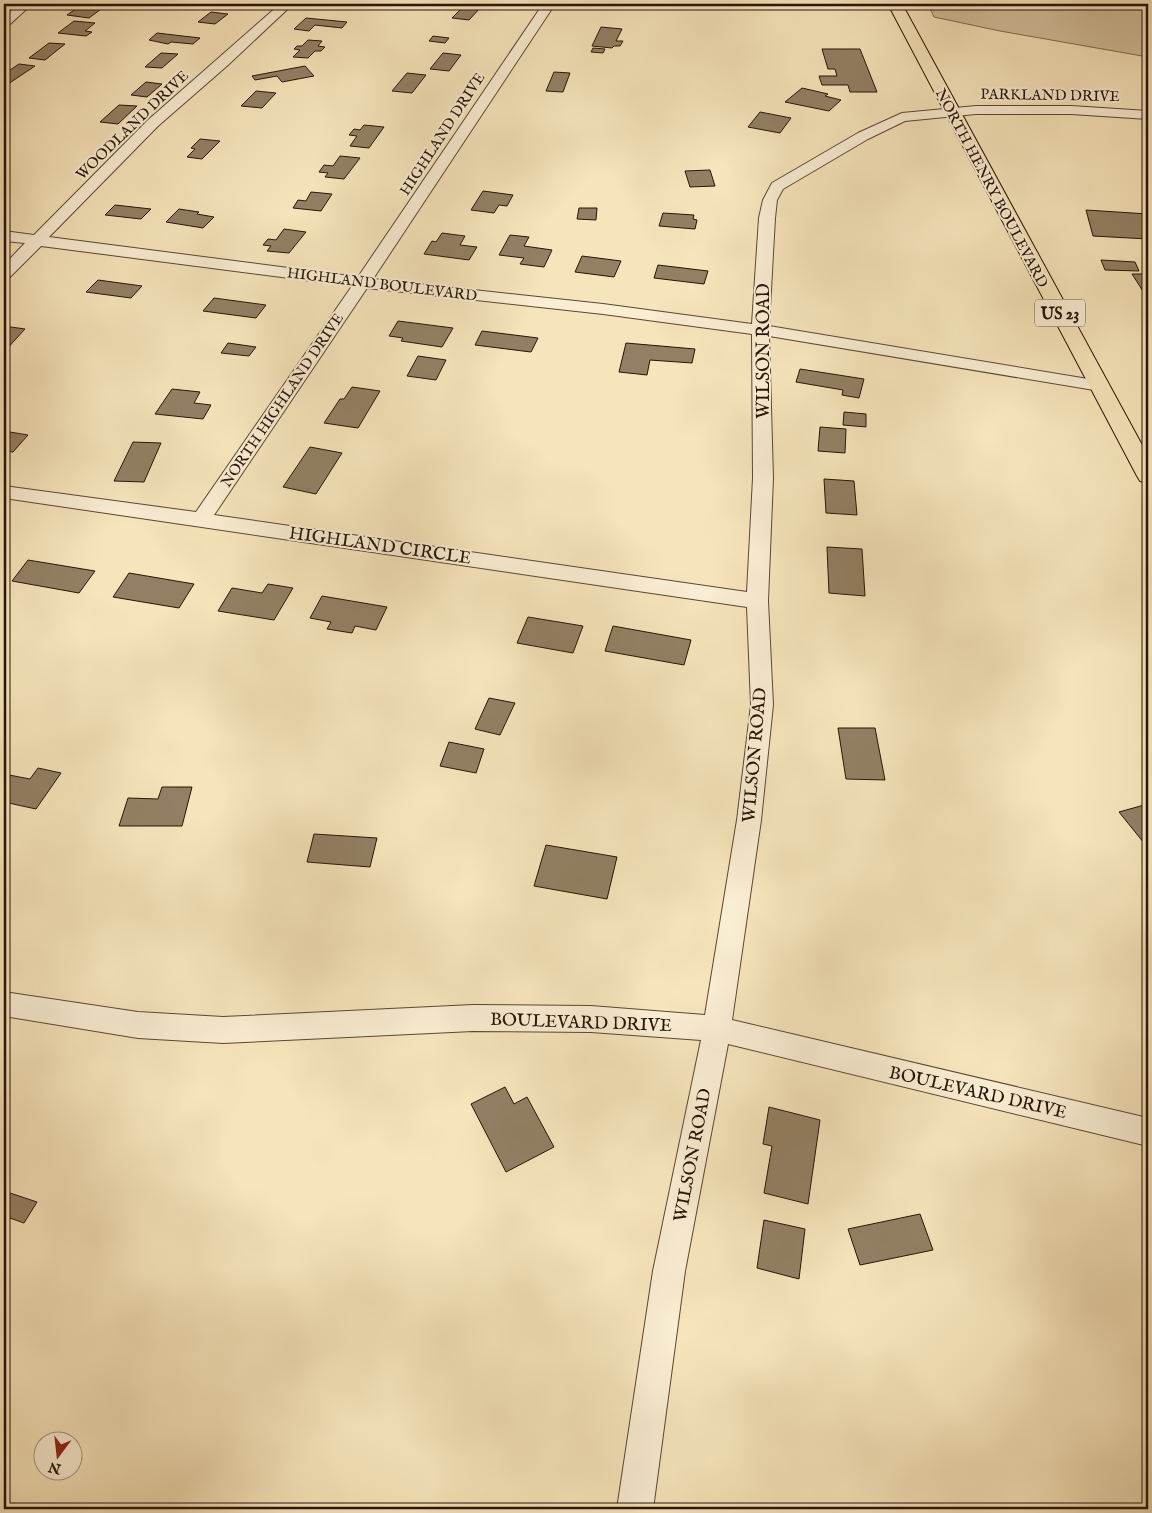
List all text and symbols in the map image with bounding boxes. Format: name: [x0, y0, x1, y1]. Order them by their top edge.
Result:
street label: WOODLAND DRIVE: [72, 67, 193, 184]
street label: HIGHLAND DRIVE: [396, 69, 489, 199]
street label: NORTH HENRY BOULEVARD: [931, 85, 1052, 291]
street label: PARKLAND DRIVE: [980, 85, 1120, 106]
street label: HIGHLAND BOULEVARD: [286, 263, 478, 306]
street label: WILSON ROAD: [753, 283, 776, 419]
road number: US 23: [1035, 300, 1085, 326]
street label: NORTH HIGHLAND DRIVE: [217, 310, 348, 491]
street label: HIGHLAND CIRCLE: [287, 522, 472, 571]
street label: WILSON ROAD: [738, 687, 773, 824]
street label: BOULEVARD DRIVE: [490, 1009, 672, 1038]
street label: BOULEVARD DRIVE: [886, 1062, 1069, 1125]
street label: WILSON ROAD: [669, 1087, 718, 1224]
north arrow: [32, 1430, 82, 1480]
text: N: [47, 1457, 64, 1478]

